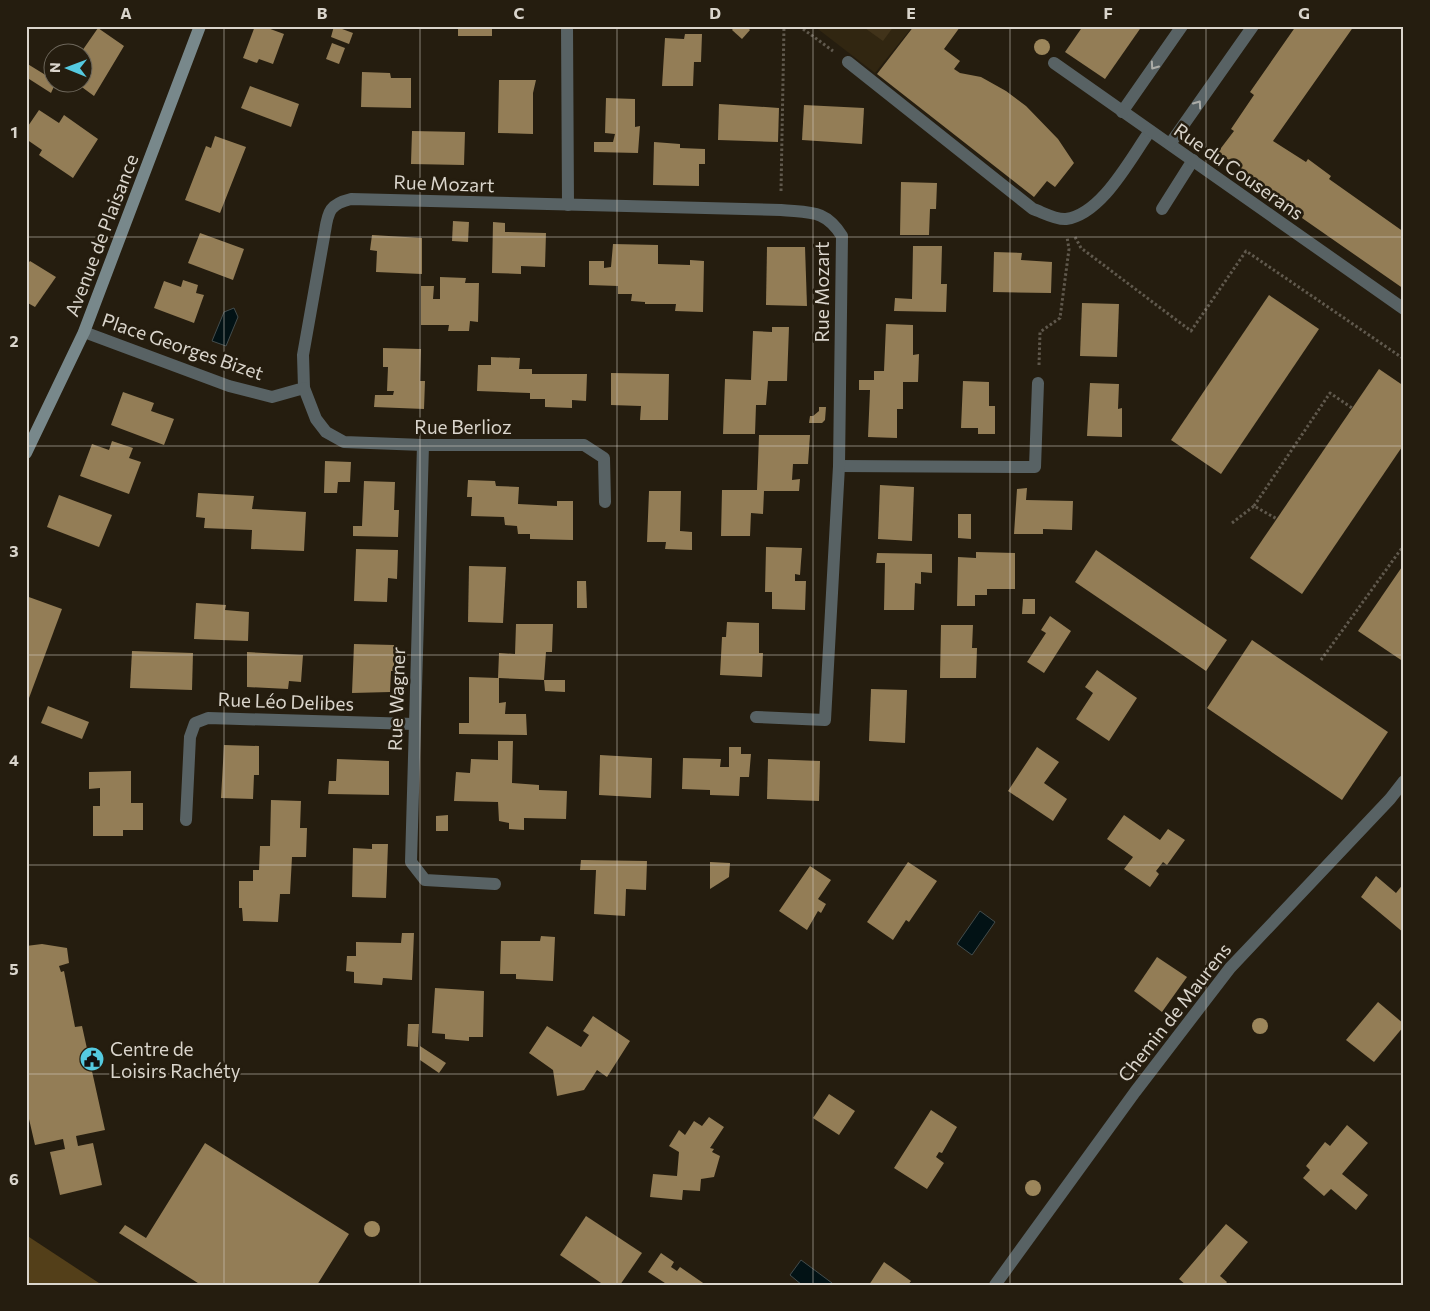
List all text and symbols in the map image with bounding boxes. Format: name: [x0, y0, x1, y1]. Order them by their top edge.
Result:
text: A: [120, 3, 132, 22]
text: B: [317, 3, 328, 22]
text: C: [514, 3, 525, 22]
text: D: [709, 3, 721, 22]
text: E: [906, 3, 916, 22]
text: F: [1103, 3, 1113, 22]
text: G: [1298, 3, 1310, 22]
north arrow: [42, 42, 92, 92]
one-way arrow: [1151, 60, 1160, 70]
text: N: [46, 62, 63, 73]
one-way arrow: [1192, 100, 1201, 110]
street label: Rue du Couserans: [1170, 118, 1308, 224]
text: 1: [10, 122, 18, 141]
street label: Avenue de Plaisance: [59, 151, 143, 319]
street label: Rue Mozart: [393, 170, 495, 196]
street label: Rue Mozart: [810, 241, 833, 343]
street label: Place Georges Bizet: [99, 308, 267, 384]
text: 2: [9, 331, 19, 350]
street label: Rue Berlioz: [414, 415, 512, 438]
text: 3: [9, 541, 19, 560]
street label: Rue Wagner: [383, 646, 409, 751]
street label: Rue Léo Delibes: [217, 687, 355, 715]
text: 4: [9, 750, 19, 769]
street label: Chemin de Maurens: [1113, 938, 1235, 1086]
text: 5: [9, 959, 19, 978]
place label: Centre de Loisirs Rachéty: [110, 1037, 241, 1082]
public building icon: Centre de Loisirs Rachéty: [79, 1046, 105, 1072]
text: 6: [9, 1169, 19, 1188]

